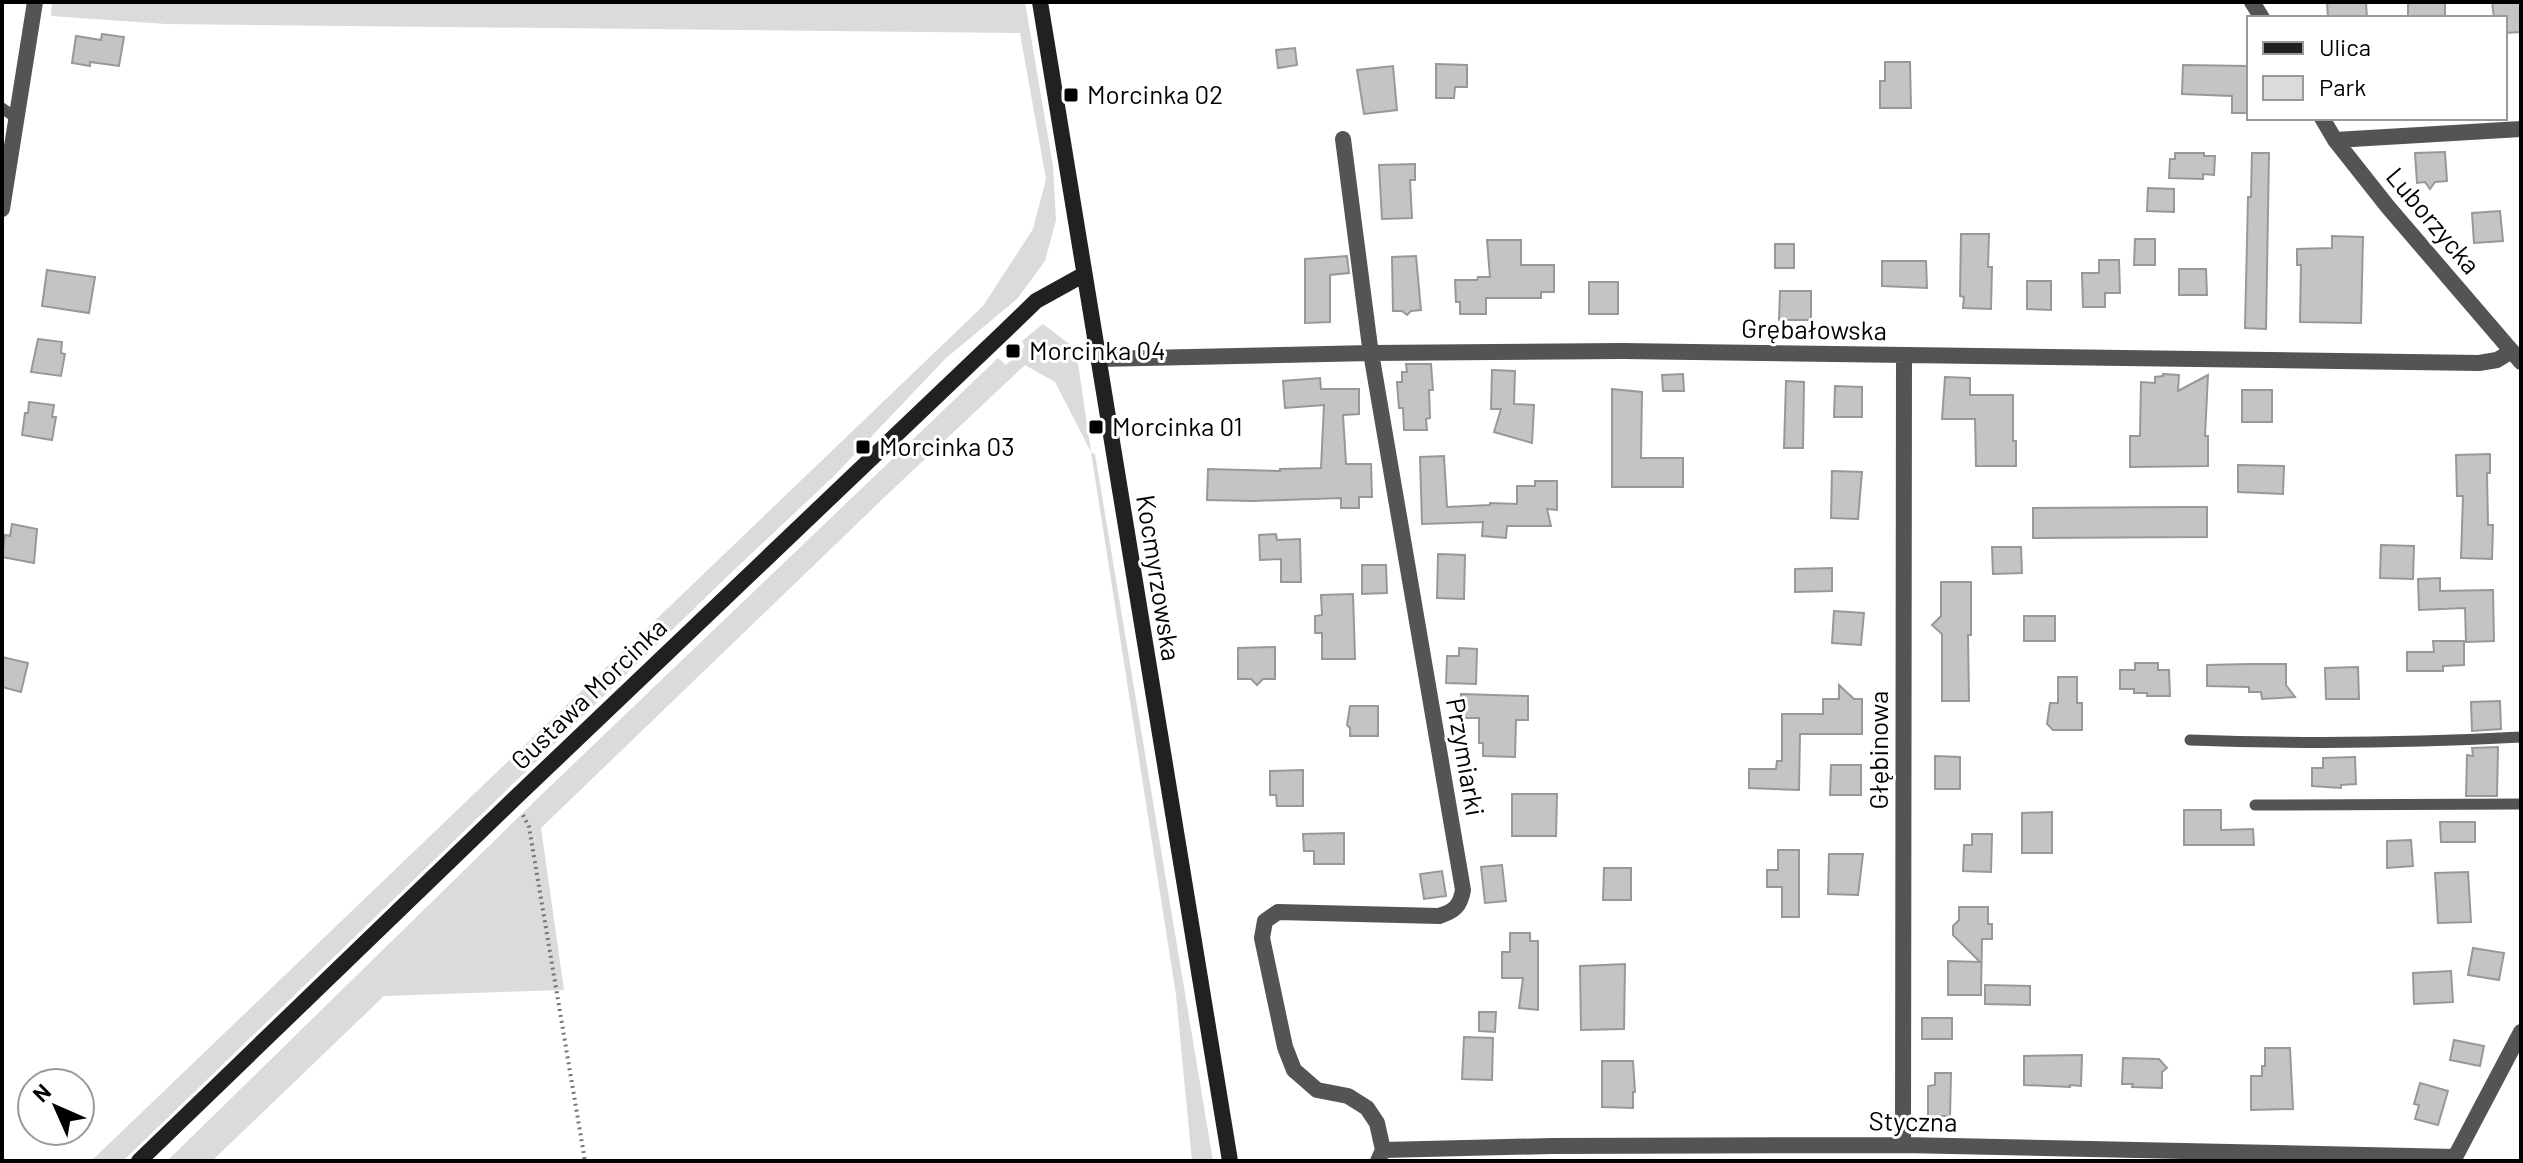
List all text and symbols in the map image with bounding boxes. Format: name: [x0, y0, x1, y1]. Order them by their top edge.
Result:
legend: [2247, 16, 2507, 120]
text: Ulica: [2319, 32, 2371, 61]
text: Park: [2319, 72, 2366, 101]
place label: Morcinka 02: [1087, 78, 1223, 109]
marker: Morcinka 02: [1062, 86, 1080, 104]
street label: Luborzycka: [2381, 161, 2488, 279]
street label: Grębałowska: [1741, 312, 1887, 345]
place label: Morcinka 04: [1029, 334, 1166, 365]
marker: Morcinka 04: [1004, 342, 1022, 360]
place label: Morcinka 01: [1112, 410, 1243, 441]
marker: Morcinka 01: [1087, 418, 1105, 436]
place label: Morcinka 03: [879, 430, 1015, 461]
marker: Morcinka 03: [854, 438, 872, 456]
street label: Kocmyrzowska: [1131, 493, 1188, 663]
street label: Gustawa Morcinka: [504, 611, 672, 775]
street label: Głębinowa: [1862, 691, 1893, 809]
street label: Przymiarki: [1441, 695, 1492, 818]
north arrow: [16, 1067, 96, 1147]
text: N: [27, 1078, 56, 1107]
street label: Styczna: [1868, 1104, 1958, 1137]

